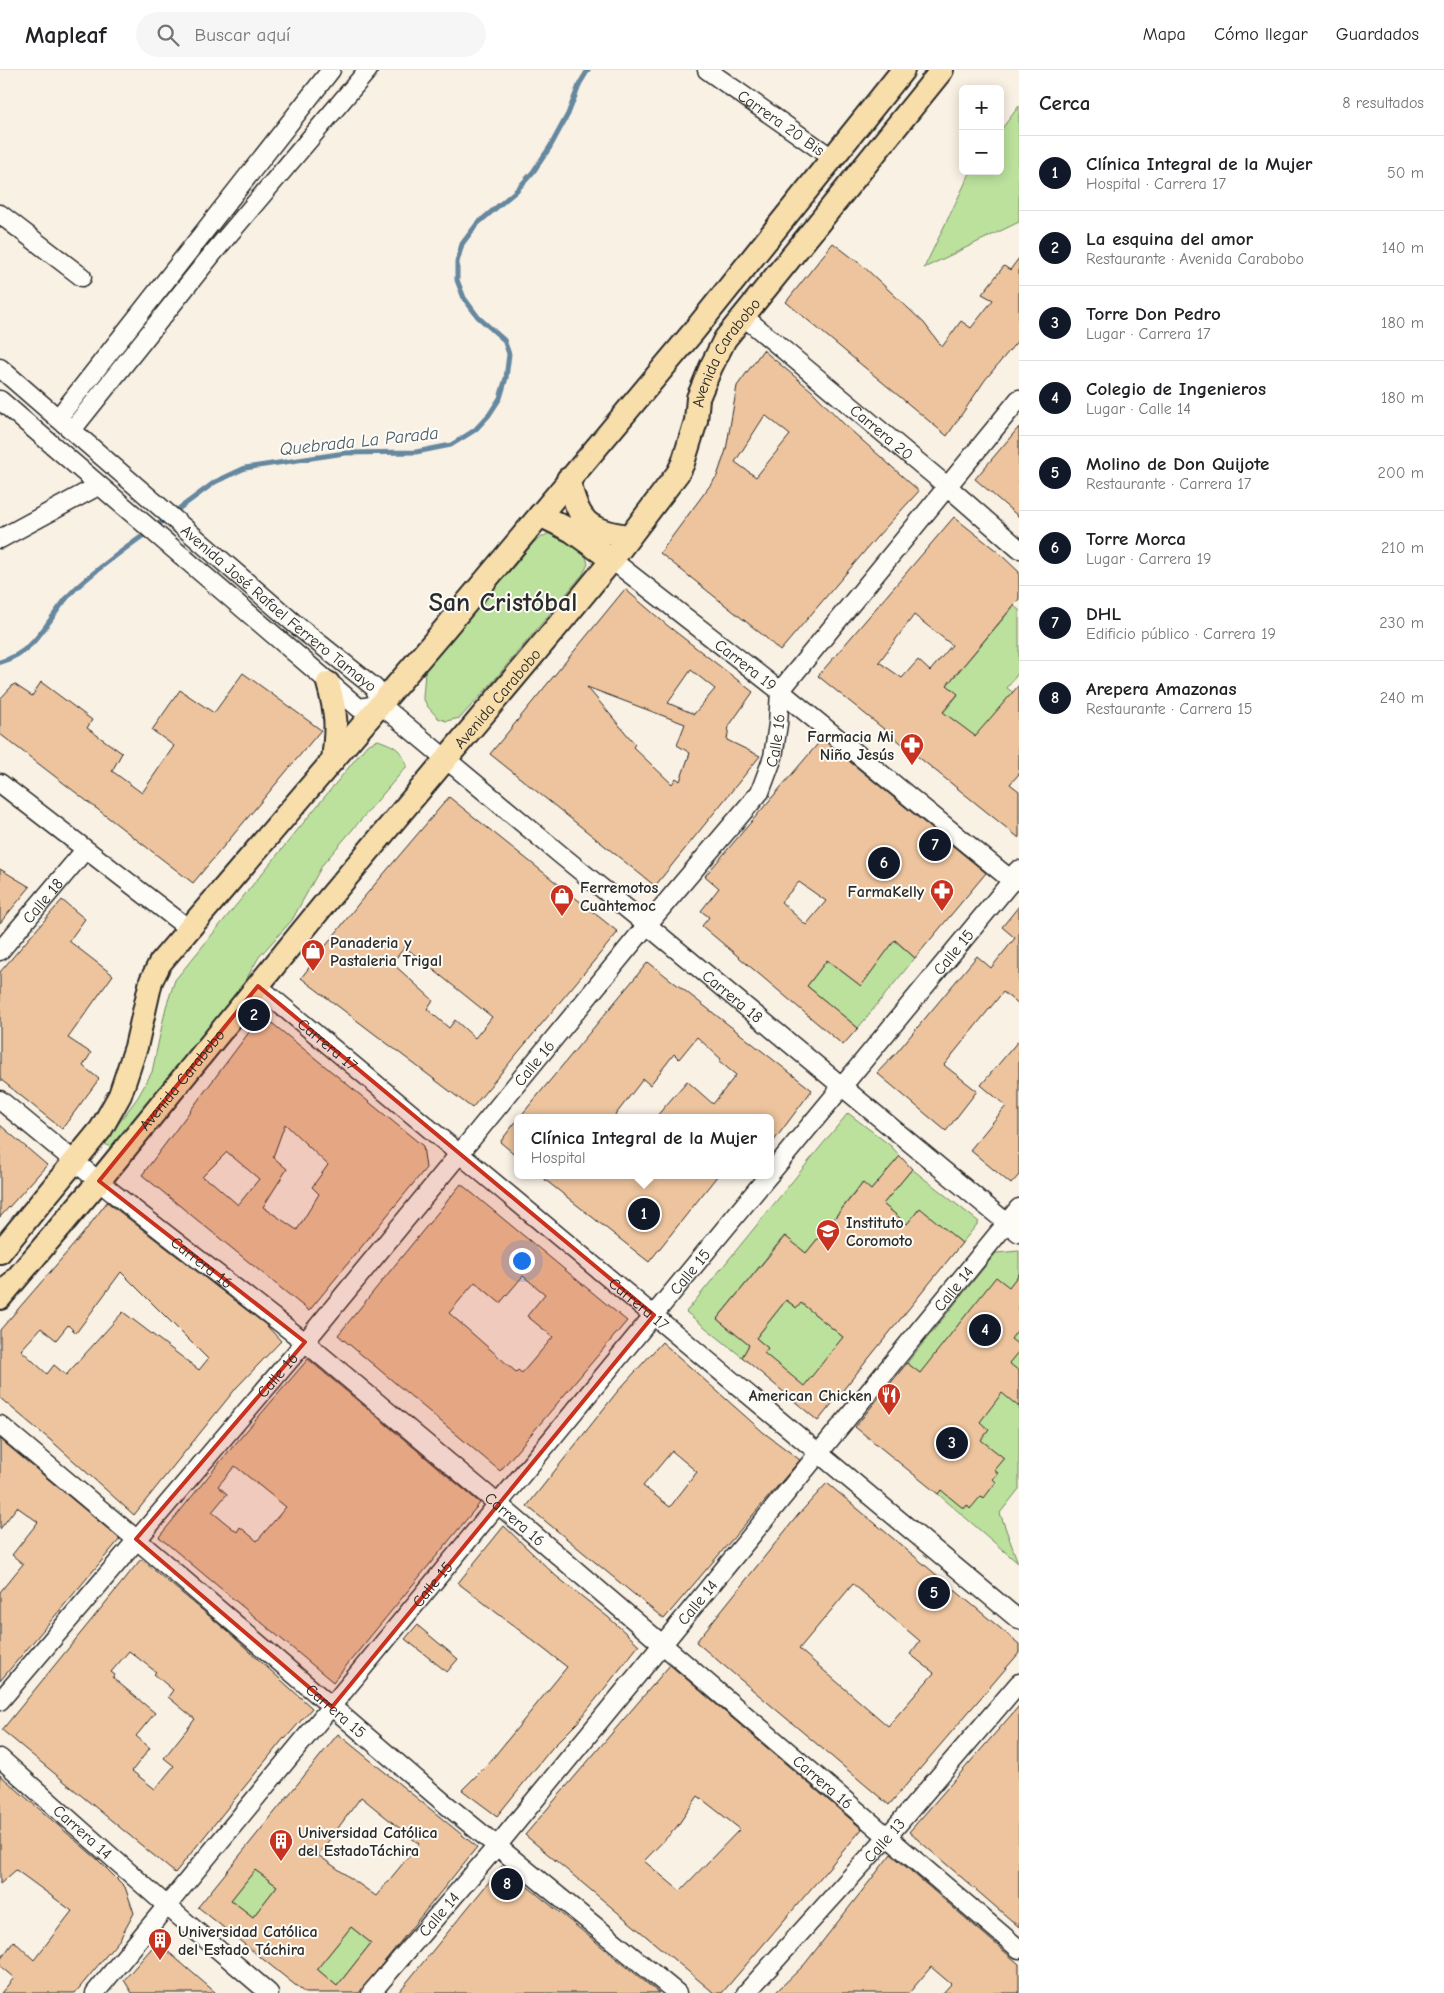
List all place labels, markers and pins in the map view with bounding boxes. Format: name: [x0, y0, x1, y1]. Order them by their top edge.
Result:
place label: Farmacia Mi Niño Jesús: [807, 728, 894, 764]
pharmacy icon: Farmacia Mi Niño Jesús: [899, 732, 925, 766]
pin: 7: [919, 826, 951, 864]
pin: 6: [868, 844, 900, 882]
pharmacy icon: FarmaKelly: [929, 878, 955, 912]
place label: Ferremotos Cuahtemoc: [580, 879, 659, 915]
shop icon: Ferremotos Cuahtemoc: [549, 883, 575, 917]
place label: FarmaKelly: [848, 883, 925, 901]
place label: Panaderia y Pastaleria Trigal: [330, 934, 442, 970]
shop icon: Panaderia y Pastaleria Trigal: [300, 938, 326, 972]
pin: 2: [238, 996, 270, 1034]
pin: 1: [628, 1195, 660, 1233]
place label: Instituto Coromoto: [846, 1214, 912, 1250]
school or university icon: Instituto Coromoto: [815, 1218, 841, 1252]
pin: 4: [969, 1311, 1001, 1349]
restaurant icon: American Chicken: [876, 1382, 902, 1416]
place label: American Chicken: [749, 1387, 872, 1405]
pin: 3: [936, 1424, 968, 1462]
pin: 5: [918, 1574, 950, 1612]
place label: Universidad Católica del EstadoTáchira: [298, 1824, 438, 1860]
building icon: Universidad Católica del EstadoTáchira: [268, 1828, 294, 1862]
pin: 8: [491, 1865, 523, 1903]
place label: Universidad Católica del Estado Táchira: [178, 1923, 318, 1959]
building icon: Universidad Católica del Estado Táchira: [147, 1927, 173, 1961]

